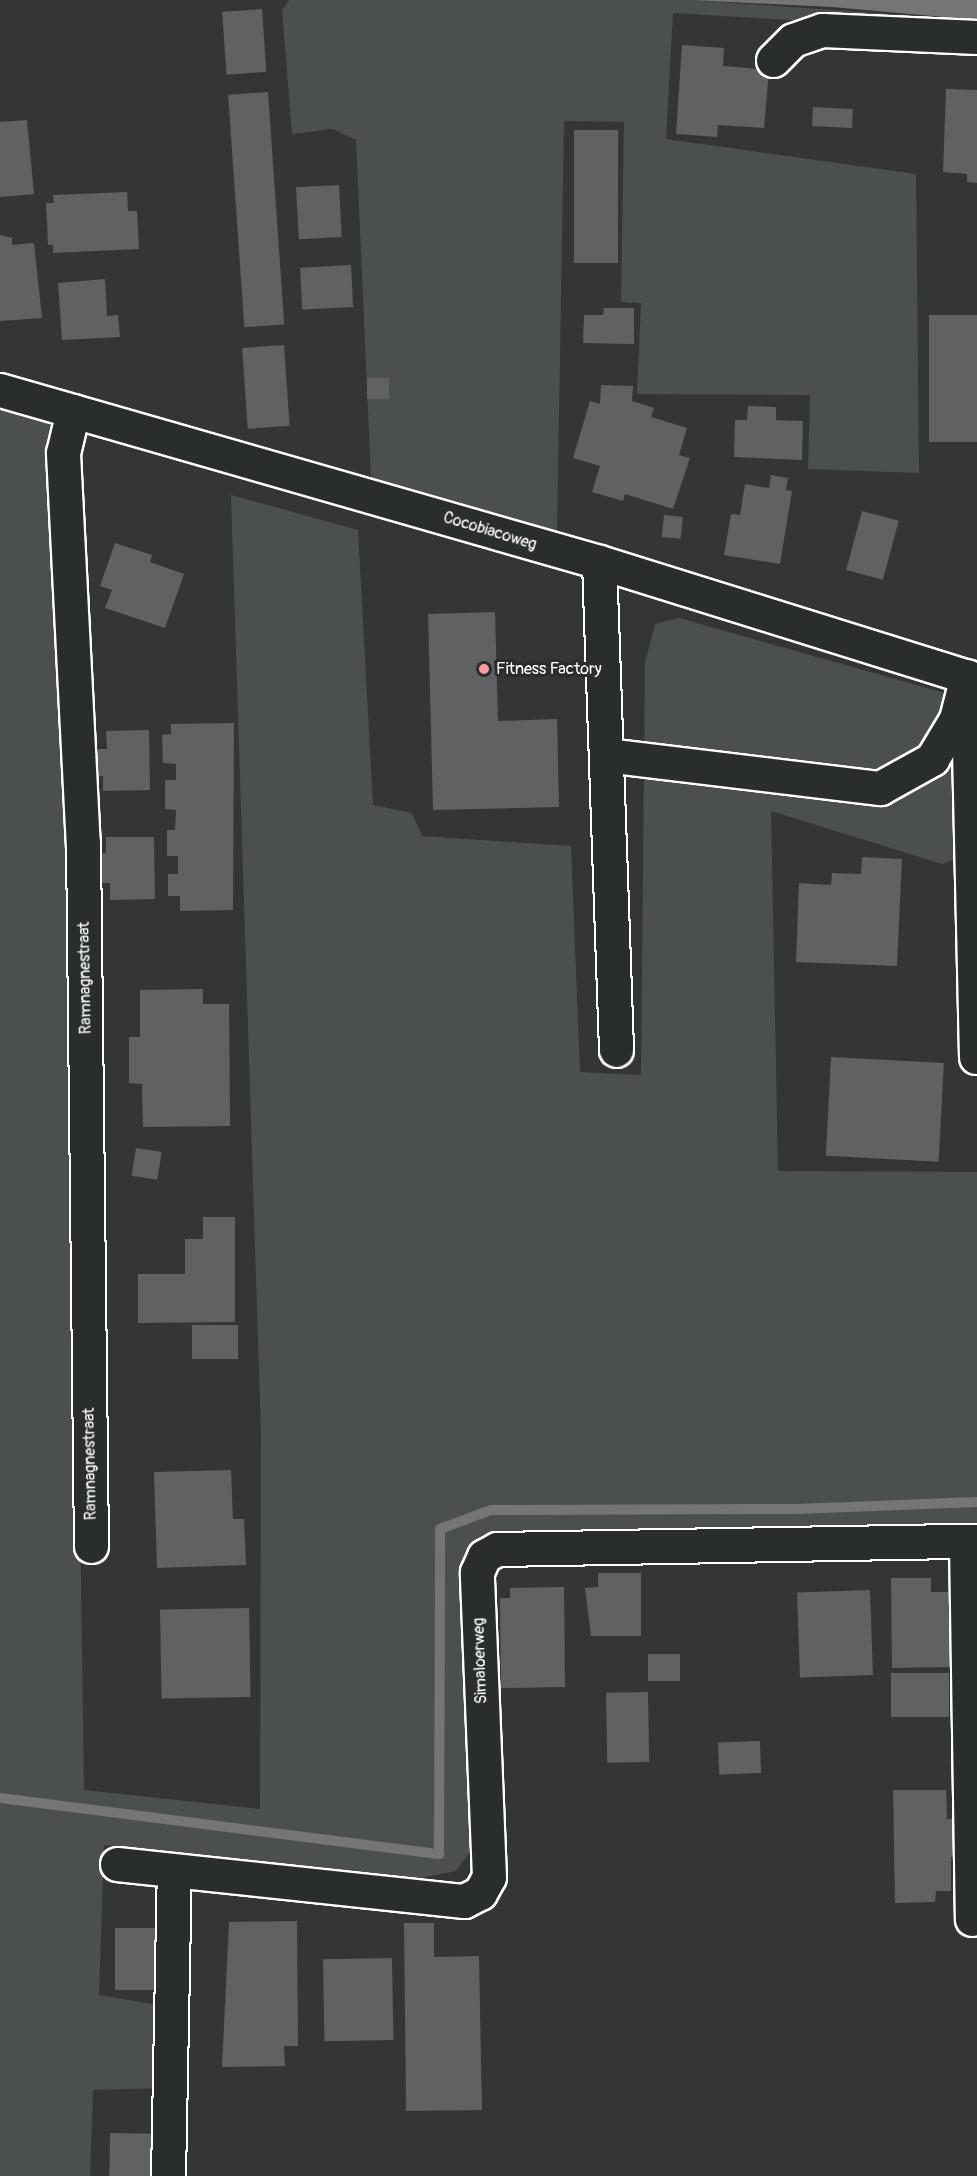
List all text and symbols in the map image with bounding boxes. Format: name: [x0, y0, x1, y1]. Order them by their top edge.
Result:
street label: Cocobiacoweg: [441, 508, 539, 554]
place label: Fitness Factory: [496, 659, 601, 679]
marker: Fitness Factory: [477, 662, 491, 676]
street label: Ramnagnestraat: [74, 922, 96, 1034]
street label: Ramnagnestraat: [79, 1408, 101, 1520]
street label: Simaloerweg: [469, 1618, 491, 1704]

